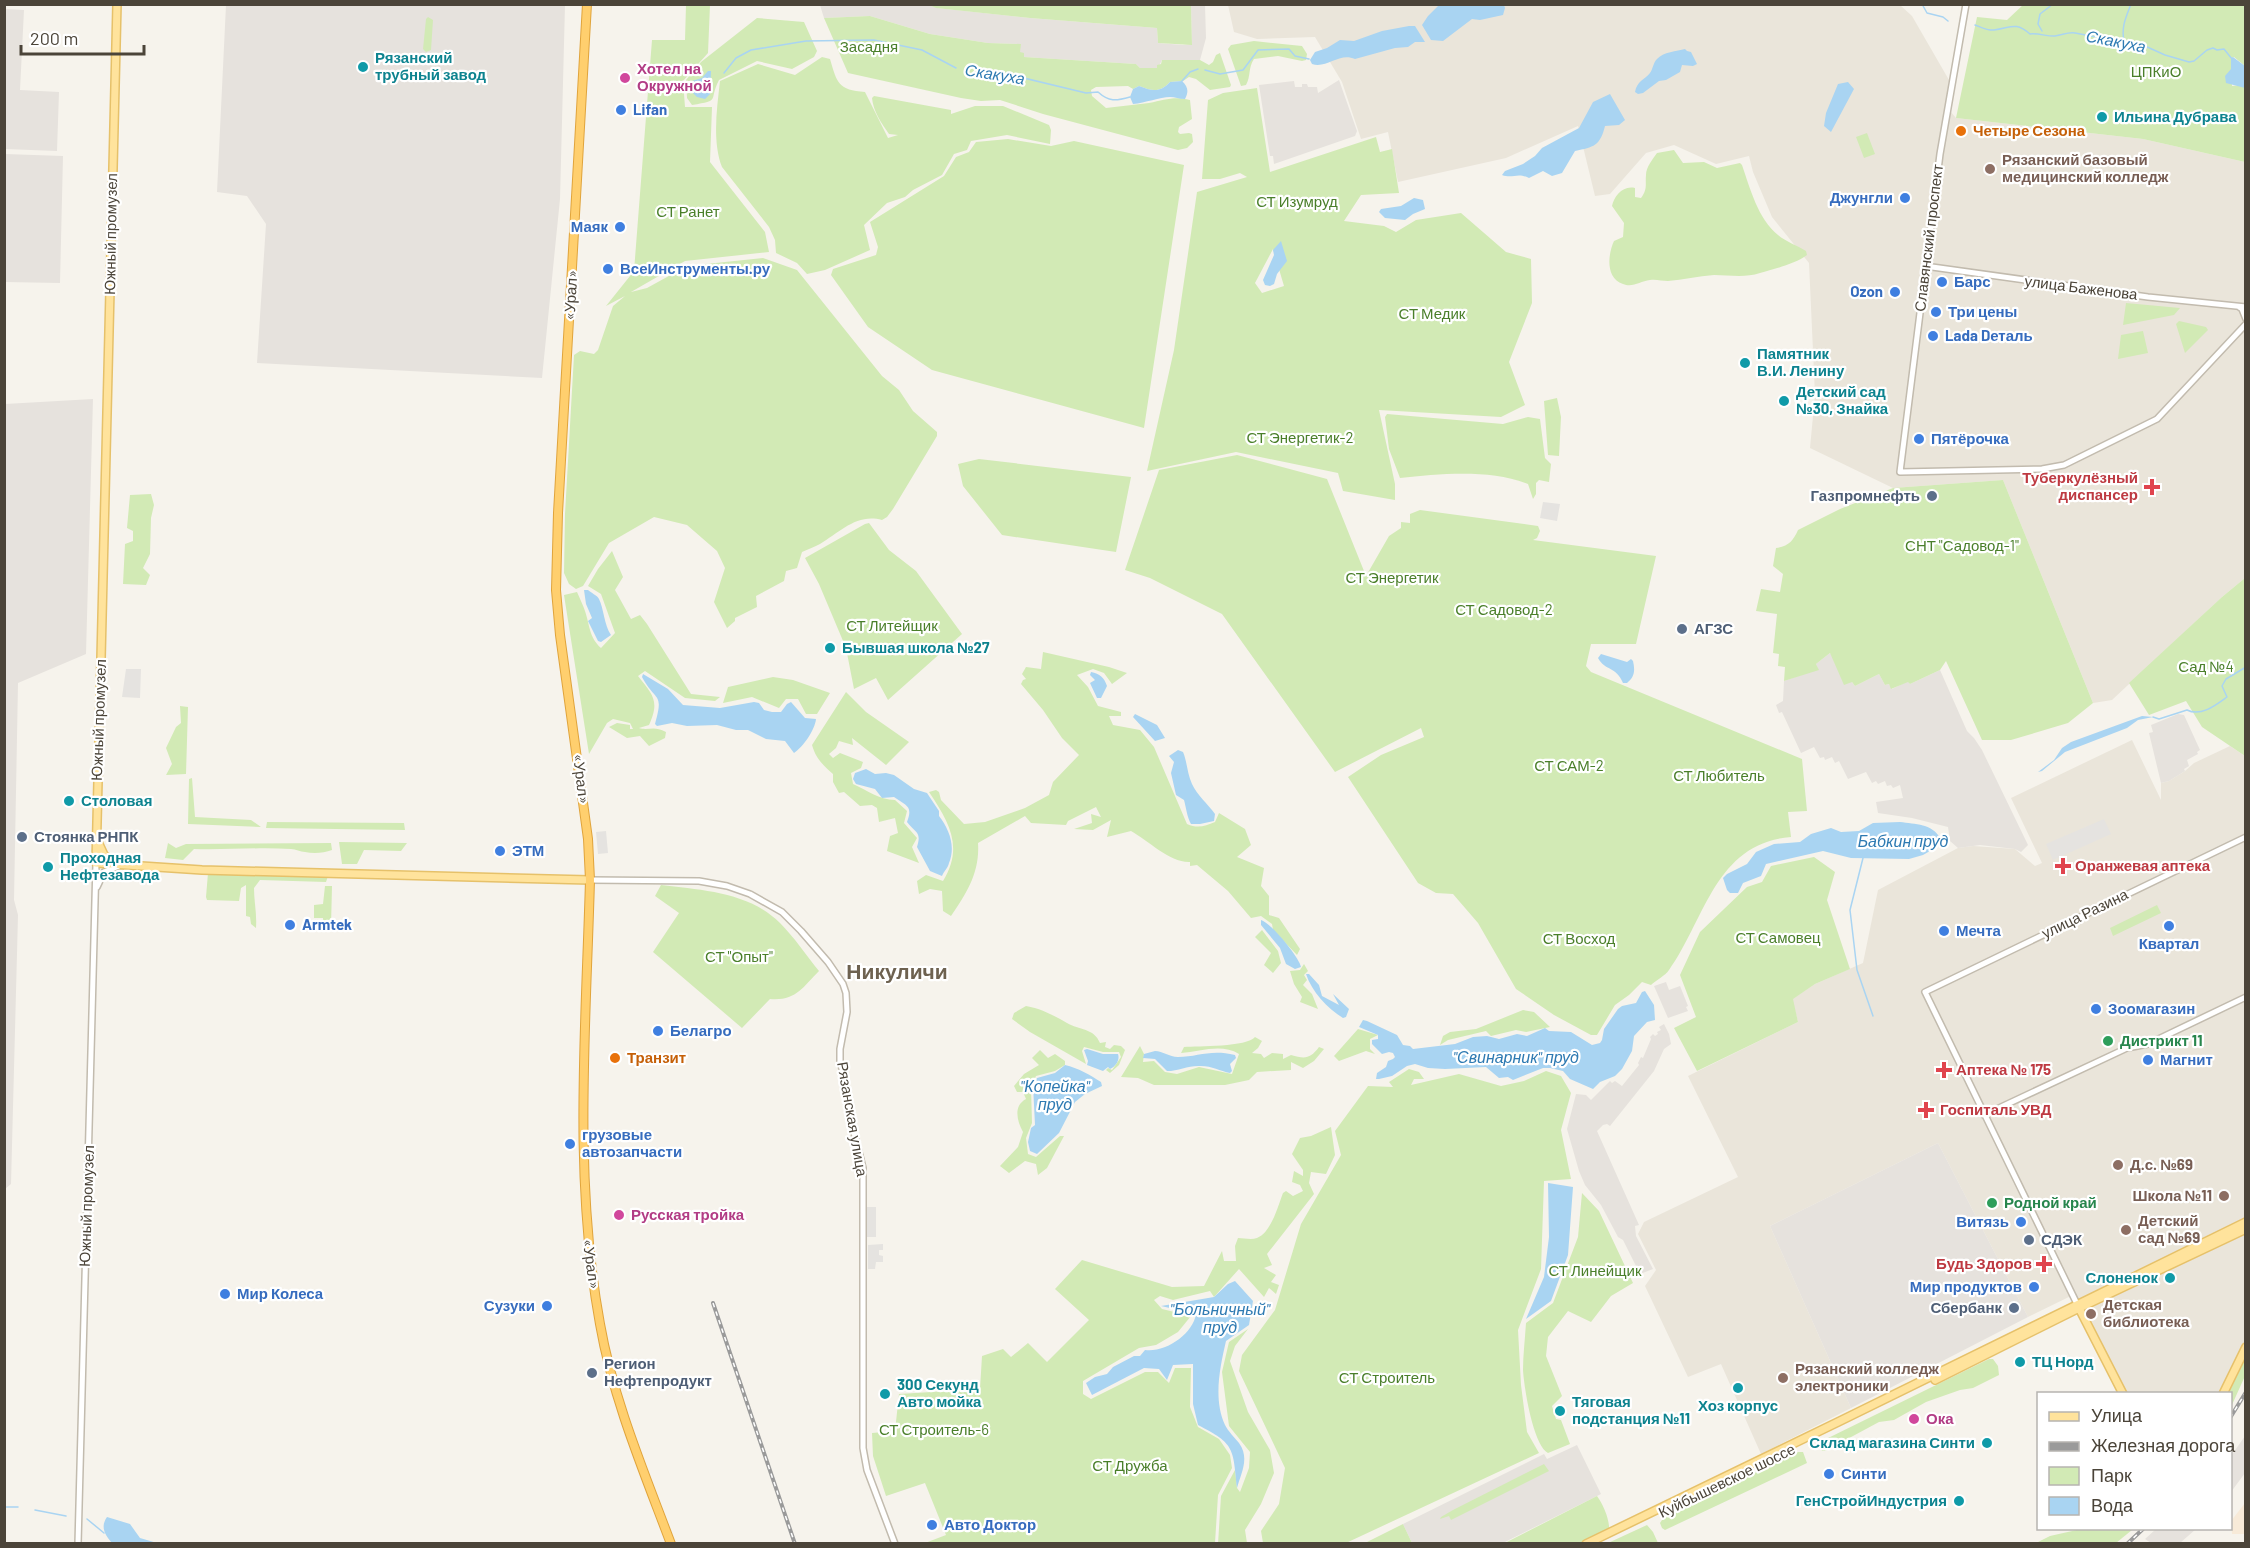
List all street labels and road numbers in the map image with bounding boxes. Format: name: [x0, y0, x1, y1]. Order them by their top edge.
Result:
street label: Славянский проспект: [1910, 163, 1946, 313]
street label: Южный промузел: [100, 173, 120, 295]
street label: «Урал»: [560, 269, 580, 321]
street label: улица Баженова: [2024, 271, 2139, 303]
street label: Южный промузел: [87, 659, 109, 781]
street label: «Урал»: [570, 753, 594, 805]
street label: улица Разина: [2038, 884, 2131, 942]
street label: Рязанская улица: [834, 1060, 872, 1178]
street label: Южный промузел: [75, 1145, 97, 1267]
street label: «Урал»: [580, 1238, 604, 1290]
street label: Куйбышевское шоссе: [1655, 1439, 1798, 1521]

